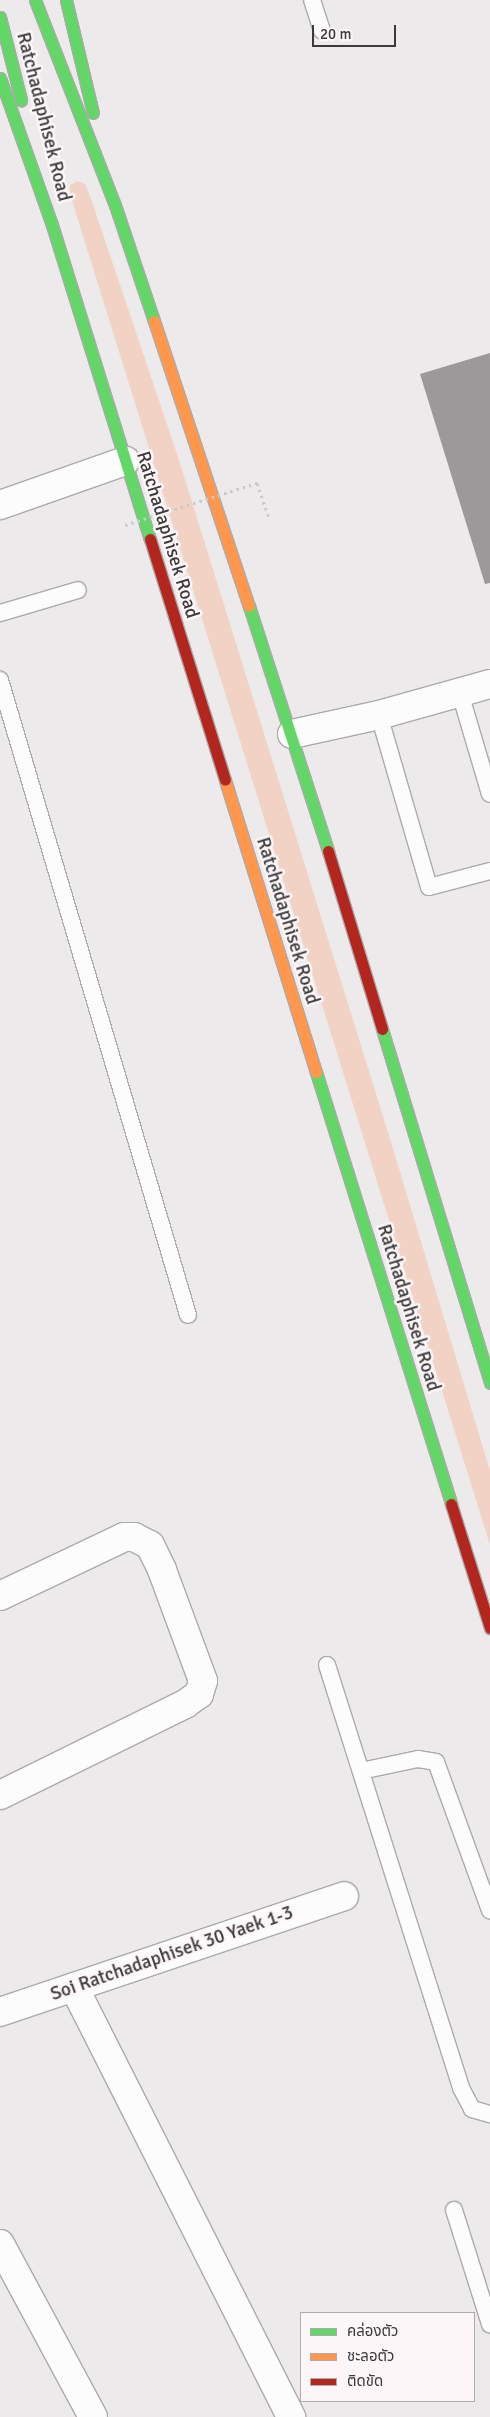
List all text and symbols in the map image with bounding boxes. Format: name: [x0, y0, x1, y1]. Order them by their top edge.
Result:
scale bar: [315, 15, 399, 47]
text: 20 m: [320, 25, 351, 43]
street label: Ratchadaphisek Road: [11, 30, 75, 204]
street label: Ratchadaphisek Road: [131, 449, 203, 621]
street label: Ratchadaphisek Road: [251, 835, 323, 1007]
street label: Ratchadaphisek Road: [372, 1222, 444, 1394]
street label: Soi Ratchadaphisek 30 Yaek 1-3: [48, 1902, 296, 2006]
legend: [300, 2312, 475, 2402]
text: คล่องตัว: [347, 2322, 398, 2340]
text: ชะลอตัว: [347, 2347, 394, 2365]
text: ติดขัด: [347, 2372, 383, 2390]

